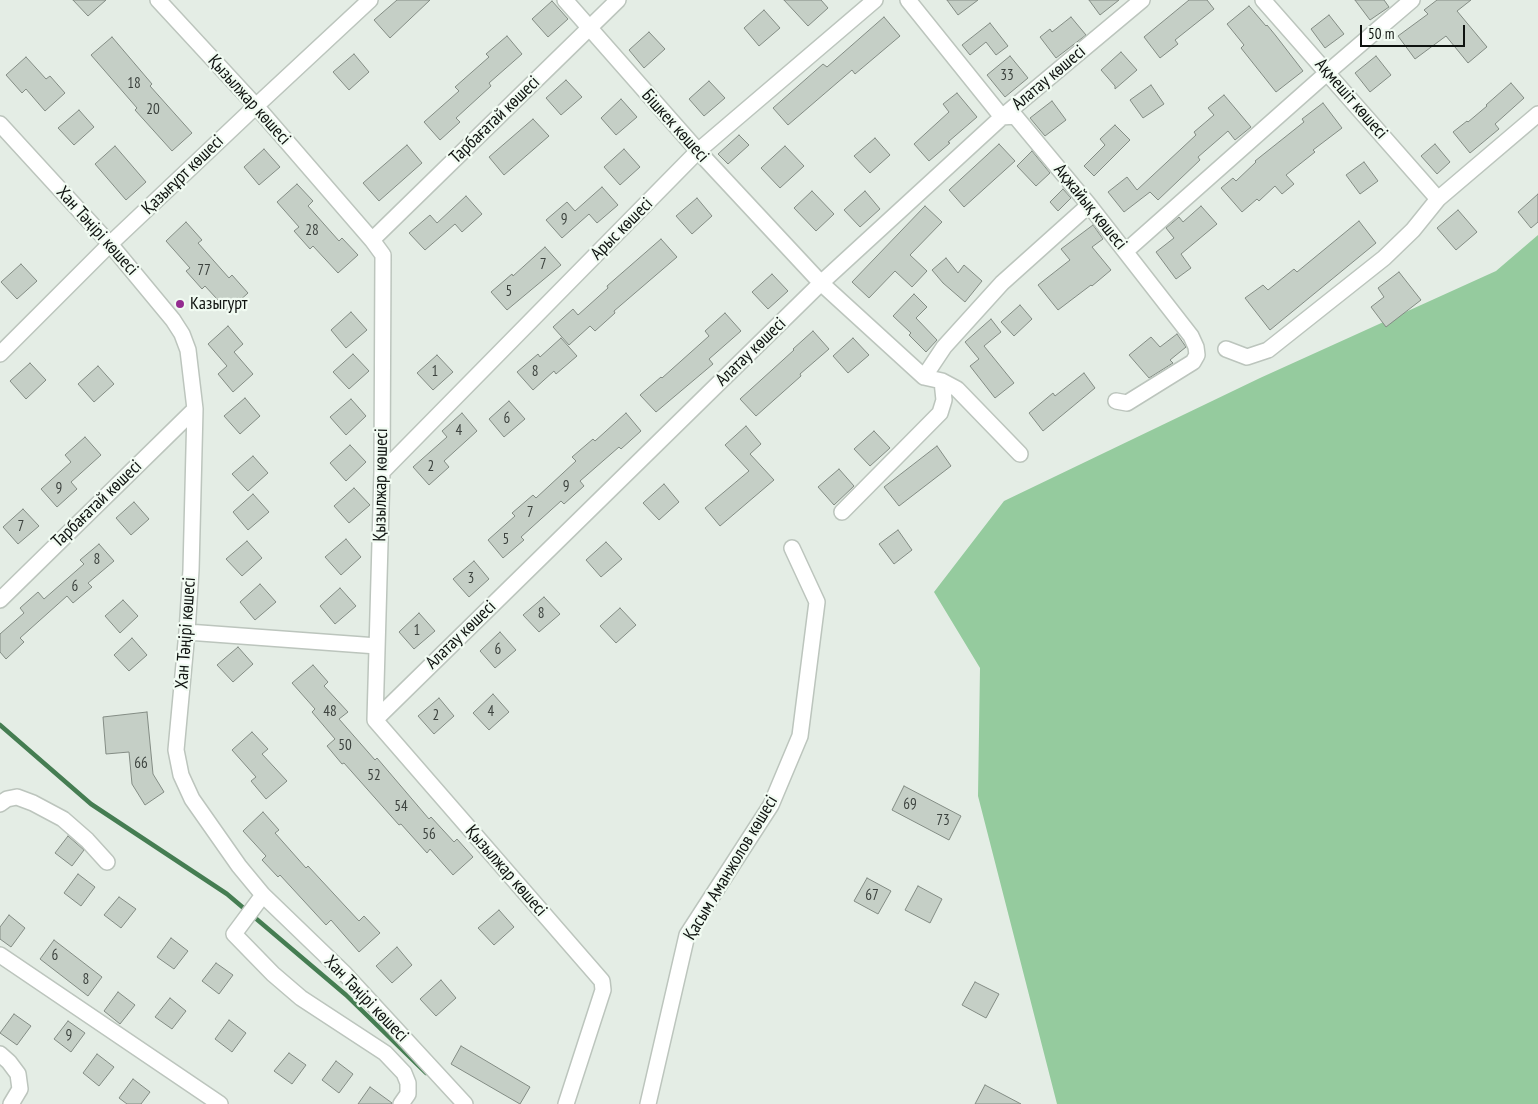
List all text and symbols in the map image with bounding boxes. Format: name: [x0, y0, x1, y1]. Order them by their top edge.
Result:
scale bar: [1363, 15, 1468, 47]
text: 50 m: [1368, 24, 1394, 43]
street label: Алатау көшесі: [1008, 41, 1090, 115]
street label: Қызылжар көшесі: [203, 51, 295, 149]
street label: Ақмешіт көшесі: [1310, 54, 1392, 144]
house number: 33: [1000, 67, 1014, 85]
street label: Тарбағатай көшесі: [446, 72, 544, 168]
house number: 18: [127, 75, 141, 93]
street label: Бішкек көшесі: [637, 85, 713, 167]
house number: 20: [146, 101, 160, 119]
street label: Қазығұрт көшесі: [138, 131, 228, 219]
street label: Ақжайық көшесі: [1049, 160, 1131, 254]
street label: Хан Тәңірі көшесі: [52, 182, 142, 280]
street label: Арыс көшесі: [586, 193, 658, 265]
house number: 9: [561, 211, 567, 229]
house number: 28: [305, 222, 319, 240]
house number: 7: [540, 256, 546, 274]
house number: 77: [197, 262, 211, 280]
house number: 5: [506, 283, 512, 301]
place label: Казыгурт: [190, 293, 248, 315]
marker: Казыгурт: [174, 298, 186, 310]
street label: Алатау көшесі: [711, 313, 791, 391]
house number: 1: [432, 363, 438, 381]
house number: 8: [532, 363, 538, 381]
house number: 6: [504, 410, 510, 428]
house number: 4: [456, 422, 462, 440]
street label: Қызылжар көшесі: [369, 428, 393, 542]
street label: Тарбағатай көшесі: [48, 456, 146, 552]
house number: 2: [428, 458, 434, 476]
house number: 9: [563, 478, 569, 496]
house number: 9: [56, 480, 62, 498]
house number: 7: [527, 504, 533, 522]
house number: 7: [18, 518, 24, 536]
house number: 5: [503, 531, 509, 549]
house number: 8: [94, 551, 100, 569]
house number: 3: [468, 570, 474, 588]
street label: Хан Тәңірі көшесі: [171, 576, 201, 690]
house number: 6: [72, 578, 78, 596]
street label: Алатау көшесі: [421, 596, 501, 674]
house number: 8: [538, 605, 544, 623]
house number: 1: [414, 622, 420, 640]
house number: 6: [495, 641, 501, 659]
house number: 48: [323, 703, 337, 721]
house number: 4: [488, 703, 494, 721]
house number: 2: [433, 707, 439, 725]
house number: 50: [338, 737, 352, 755]
house number: 66: [134, 755, 148, 773]
house number: 52: [367, 767, 381, 785]
street label: Қасым Аманжолов көшесі: [679, 792, 783, 944]
house number: 69: [903, 796, 917, 814]
house number: 54: [394, 798, 408, 816]
house number: 73: [936, 812, 950, 830]
street label: Қызылжар көшесі: [461, 821, 551, 921]
house number: 56: [422, 826, 436, 844]
house number: 67: [865, 887, 879, 905]
house number: 6: [52, 947, 58, 965]
street label: Хан Тәңірі көшесі: [319, 951, 413, 1047]
house number: 8: [83, 971, 89, 989]
house number: 9: [66, 1027, 72, 1045]

